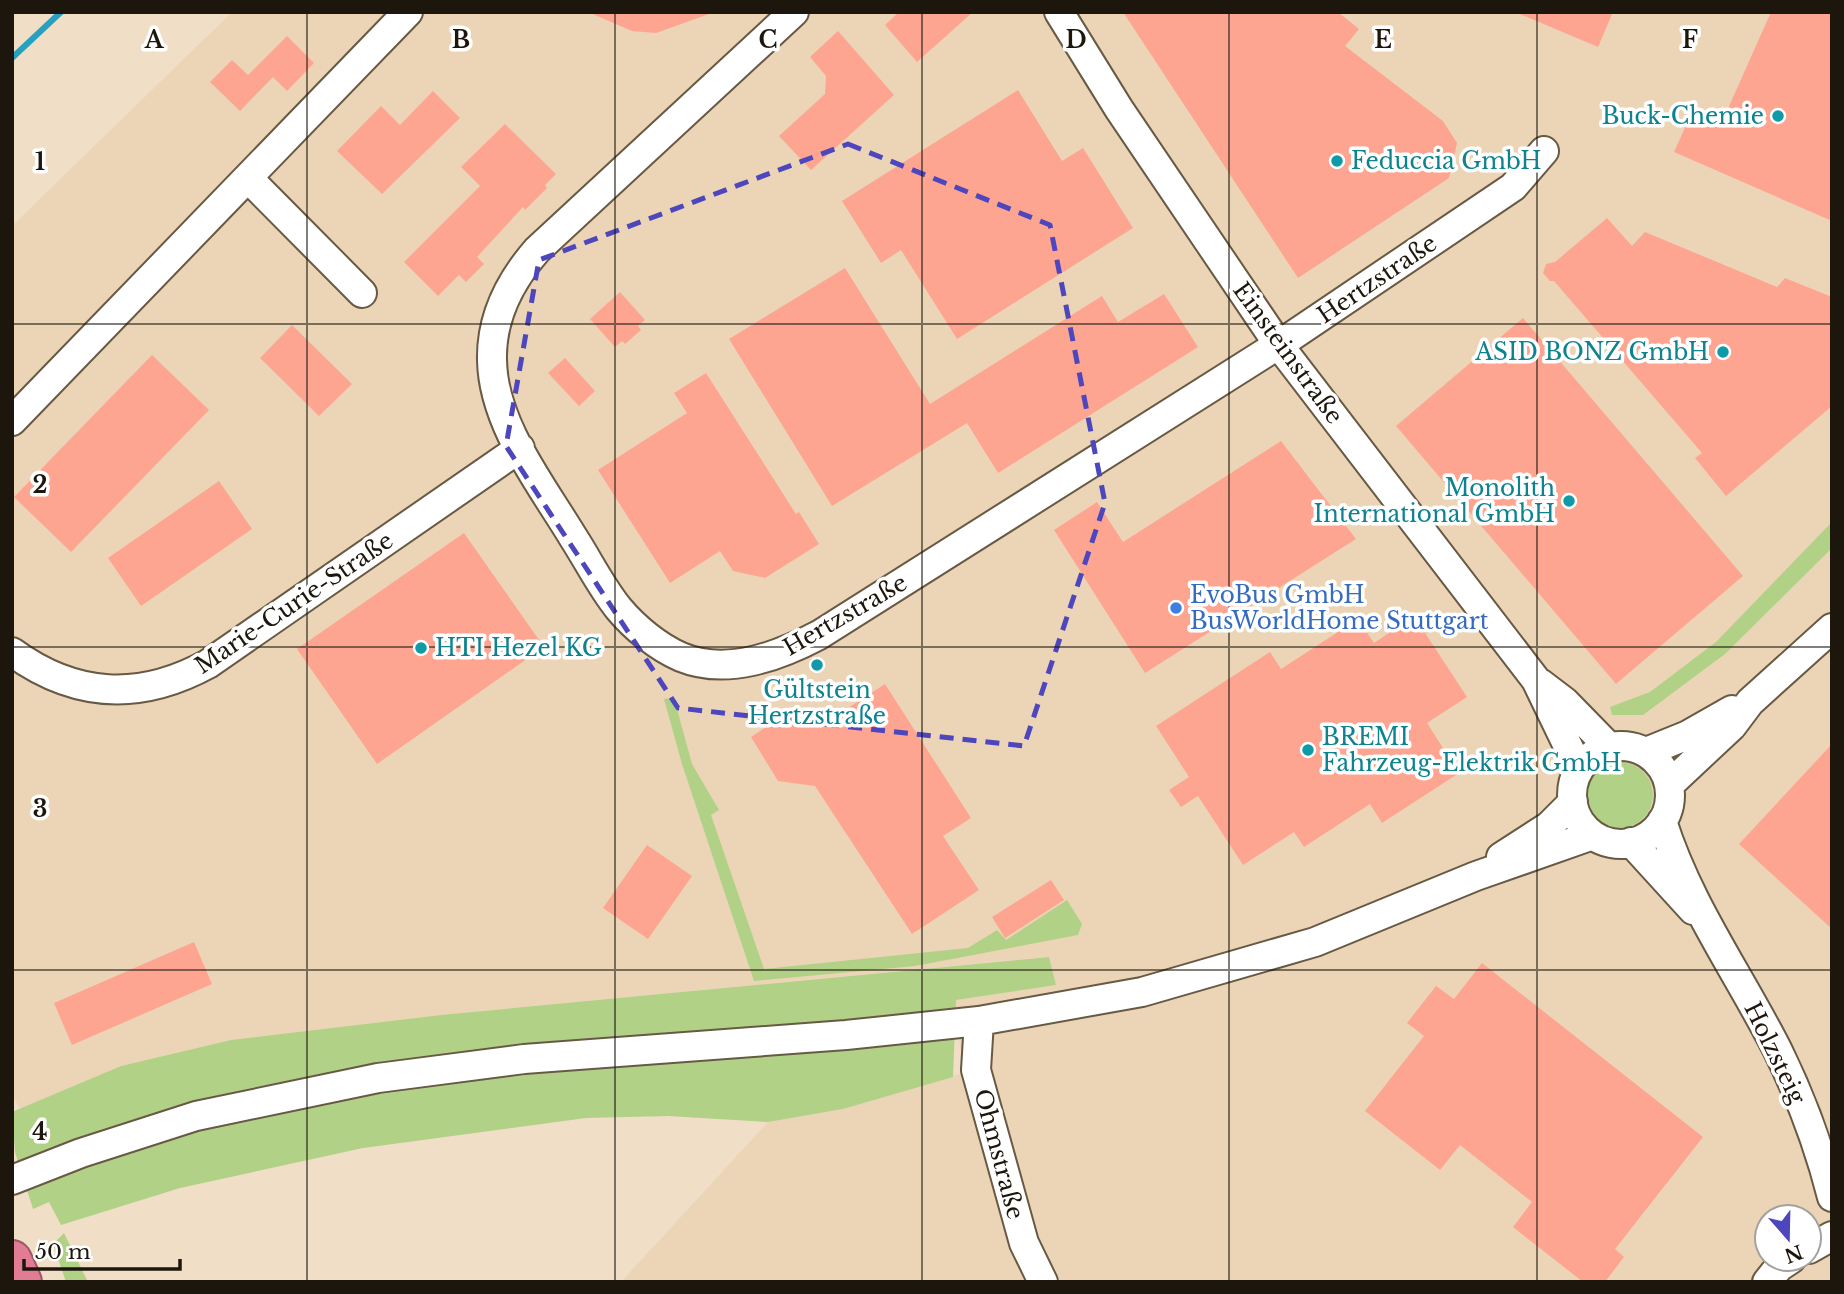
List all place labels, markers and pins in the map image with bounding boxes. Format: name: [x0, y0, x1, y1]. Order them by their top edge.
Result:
place label: Buck-Chemie: [1602, 102, 1764, 130]
marker: Buck-Chemie: [1770, 108, 1786, 124]
place label: Feduccia GmbH: [1351, 147, 1542, 175]
marker: Feduccia GmbH: [1329, 153, 1345, 169]
place label: ASID BONZ GmbH: [1474, 338, 1709, 366]
marker: ASID BONZ GmbH: [1715, 344, 1731, 360]
place label: Monolith International GmbH: [1313, 474, 1555, 528]
marker: Monolith International GmbH: [1561, 493, 1577, 509]
place label: EvoBus GmbH BusWorldHome Stuttgart: [1190, 581, 1489, 635]
marker: EvoBus GmbH BusWorldHome Stuttgart: [1168, 600, 1184, 616]
place label: HTI Hezel KG: [435, 634, 602, 662]
marker: HTI Hezel KG: [413, 640, 429, 656]
marker: Gültstein Hertzstraße: [809, 657, 825, 673]
place label: Gültstein Hertzstraße: [748, 676, 886, 730]
place label: BREMI Fahrzeug-Elektrik GmbH: [1322, 723, 1622, 777]
marker: BREMI Fahrzeug-Elektrik GmbH: [1300, 742, 1316, 758]

